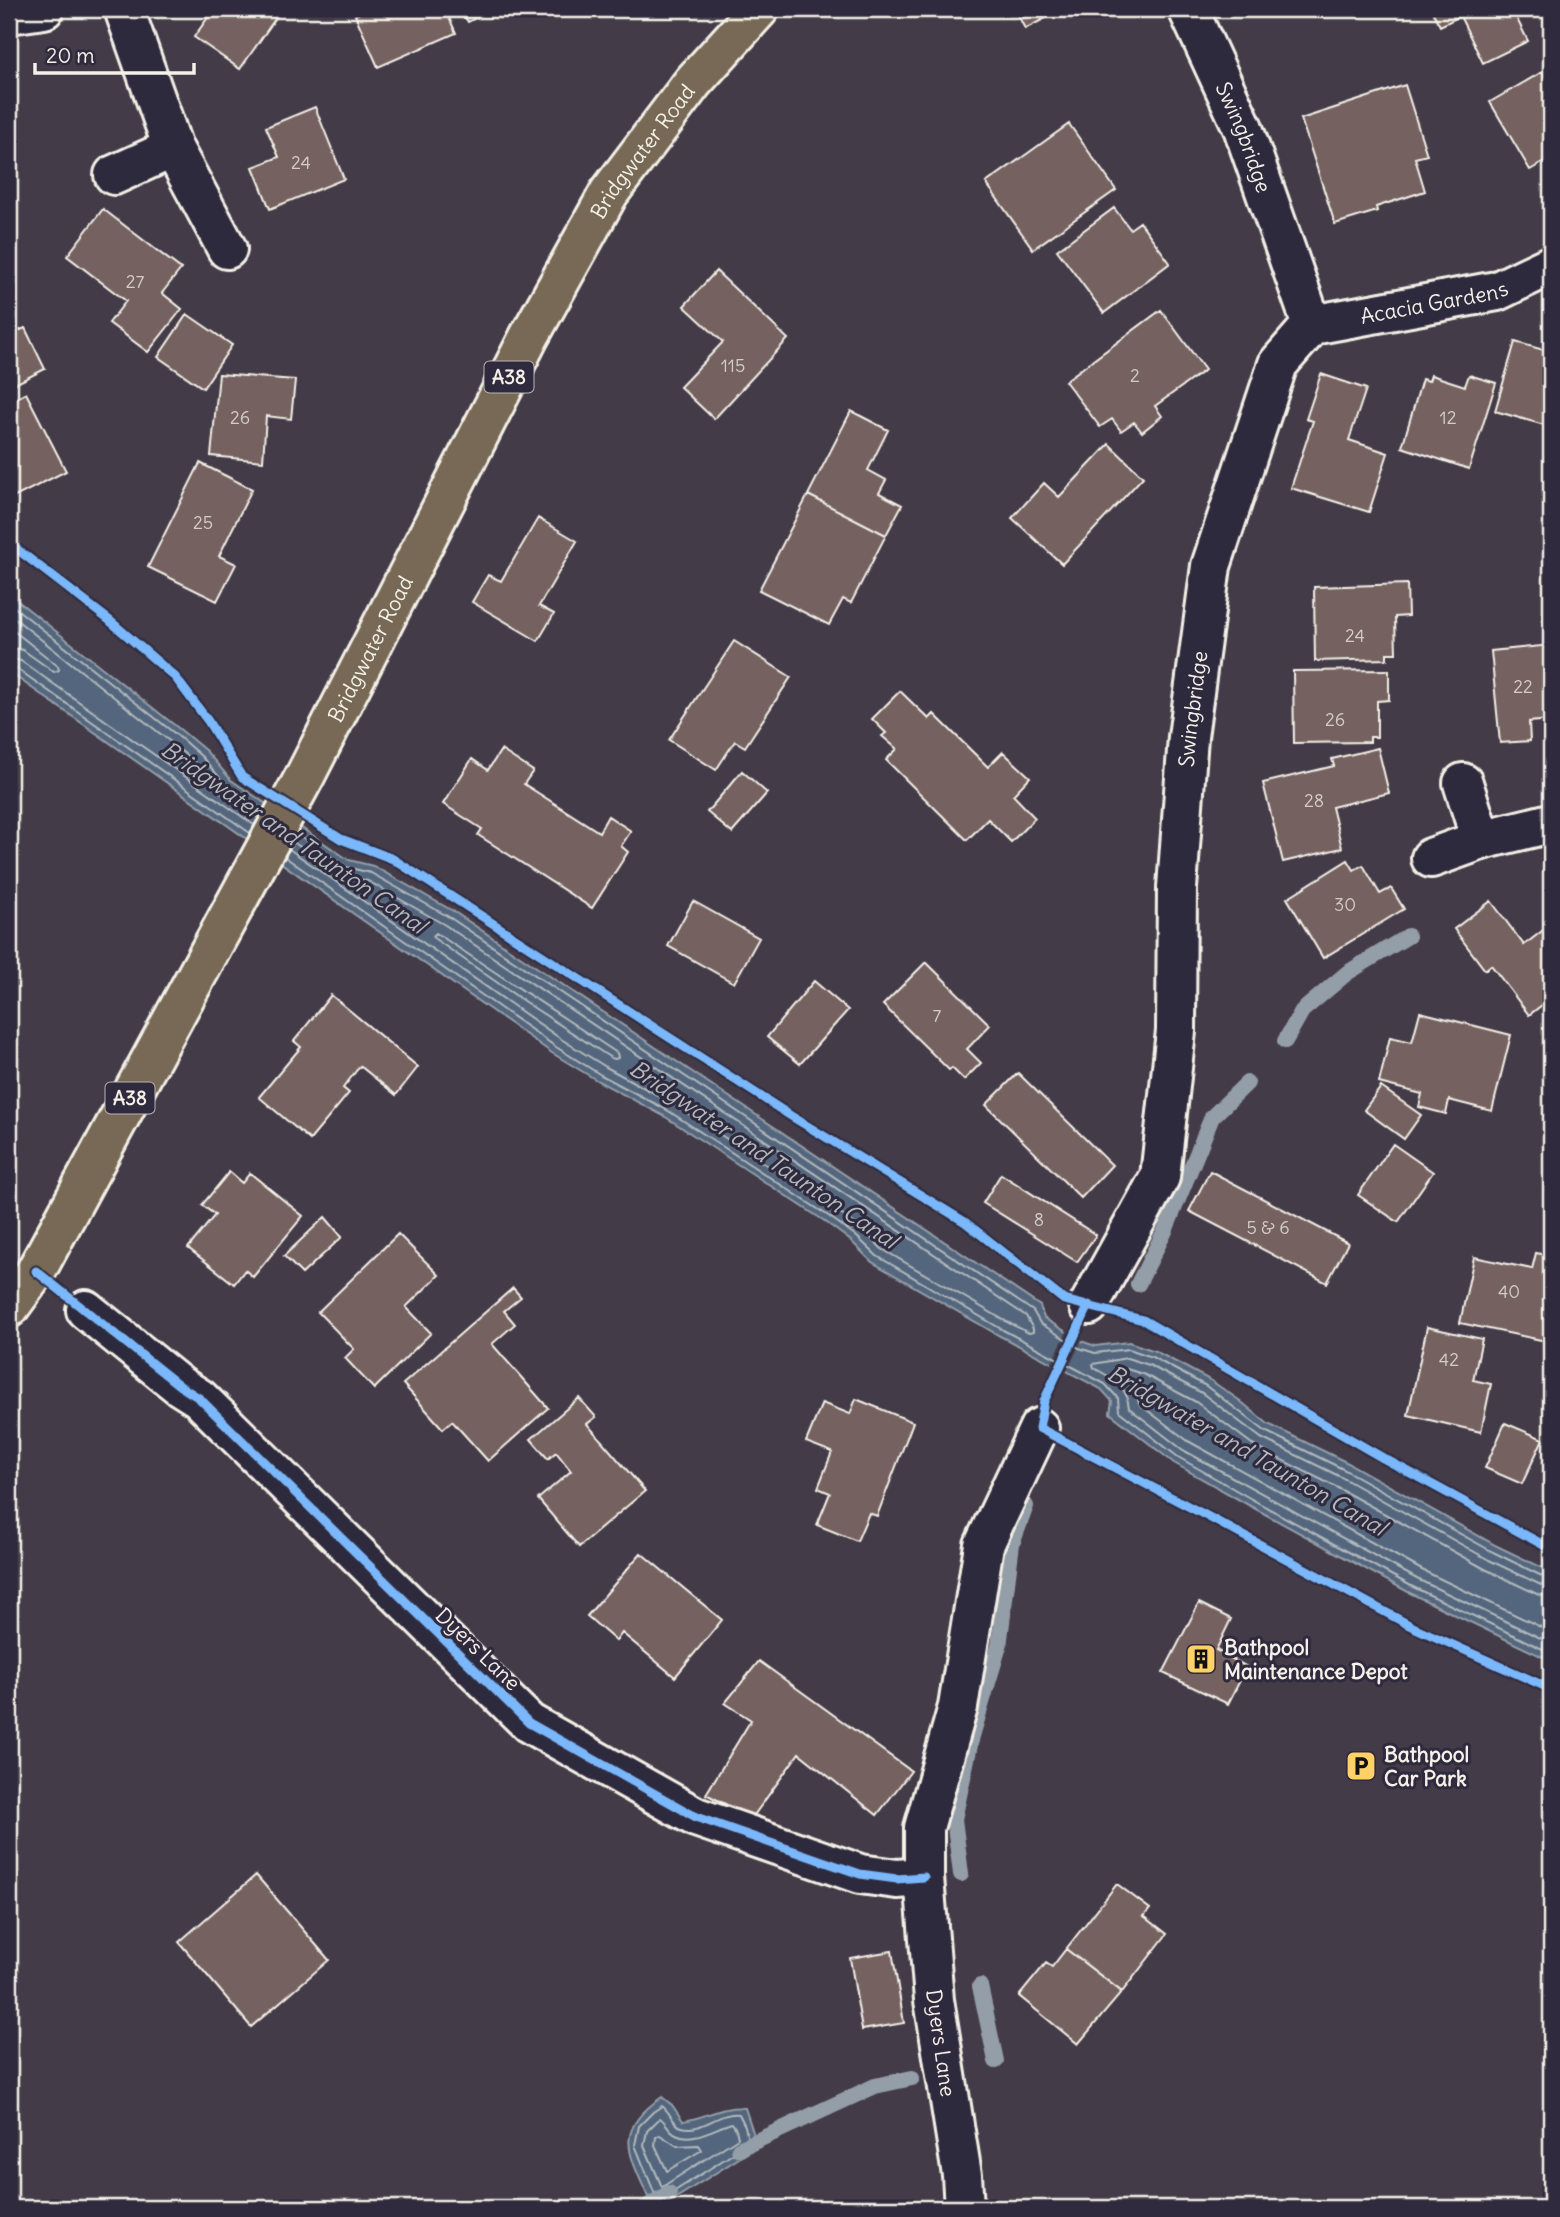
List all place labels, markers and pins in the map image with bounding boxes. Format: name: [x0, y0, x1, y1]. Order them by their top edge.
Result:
place label: Bathpool Maintenance Depot: [1224, 1634, 1408, 1685]
building icon: Bathpool Maintenance Depot: [1184, 1642, 1218, 1676]
place label: Bathpool Car Park: [1384, 1741, 1469, 1792]
parking icon: Bathpool Car Park: [1344, 1749, 1378, 1783]

